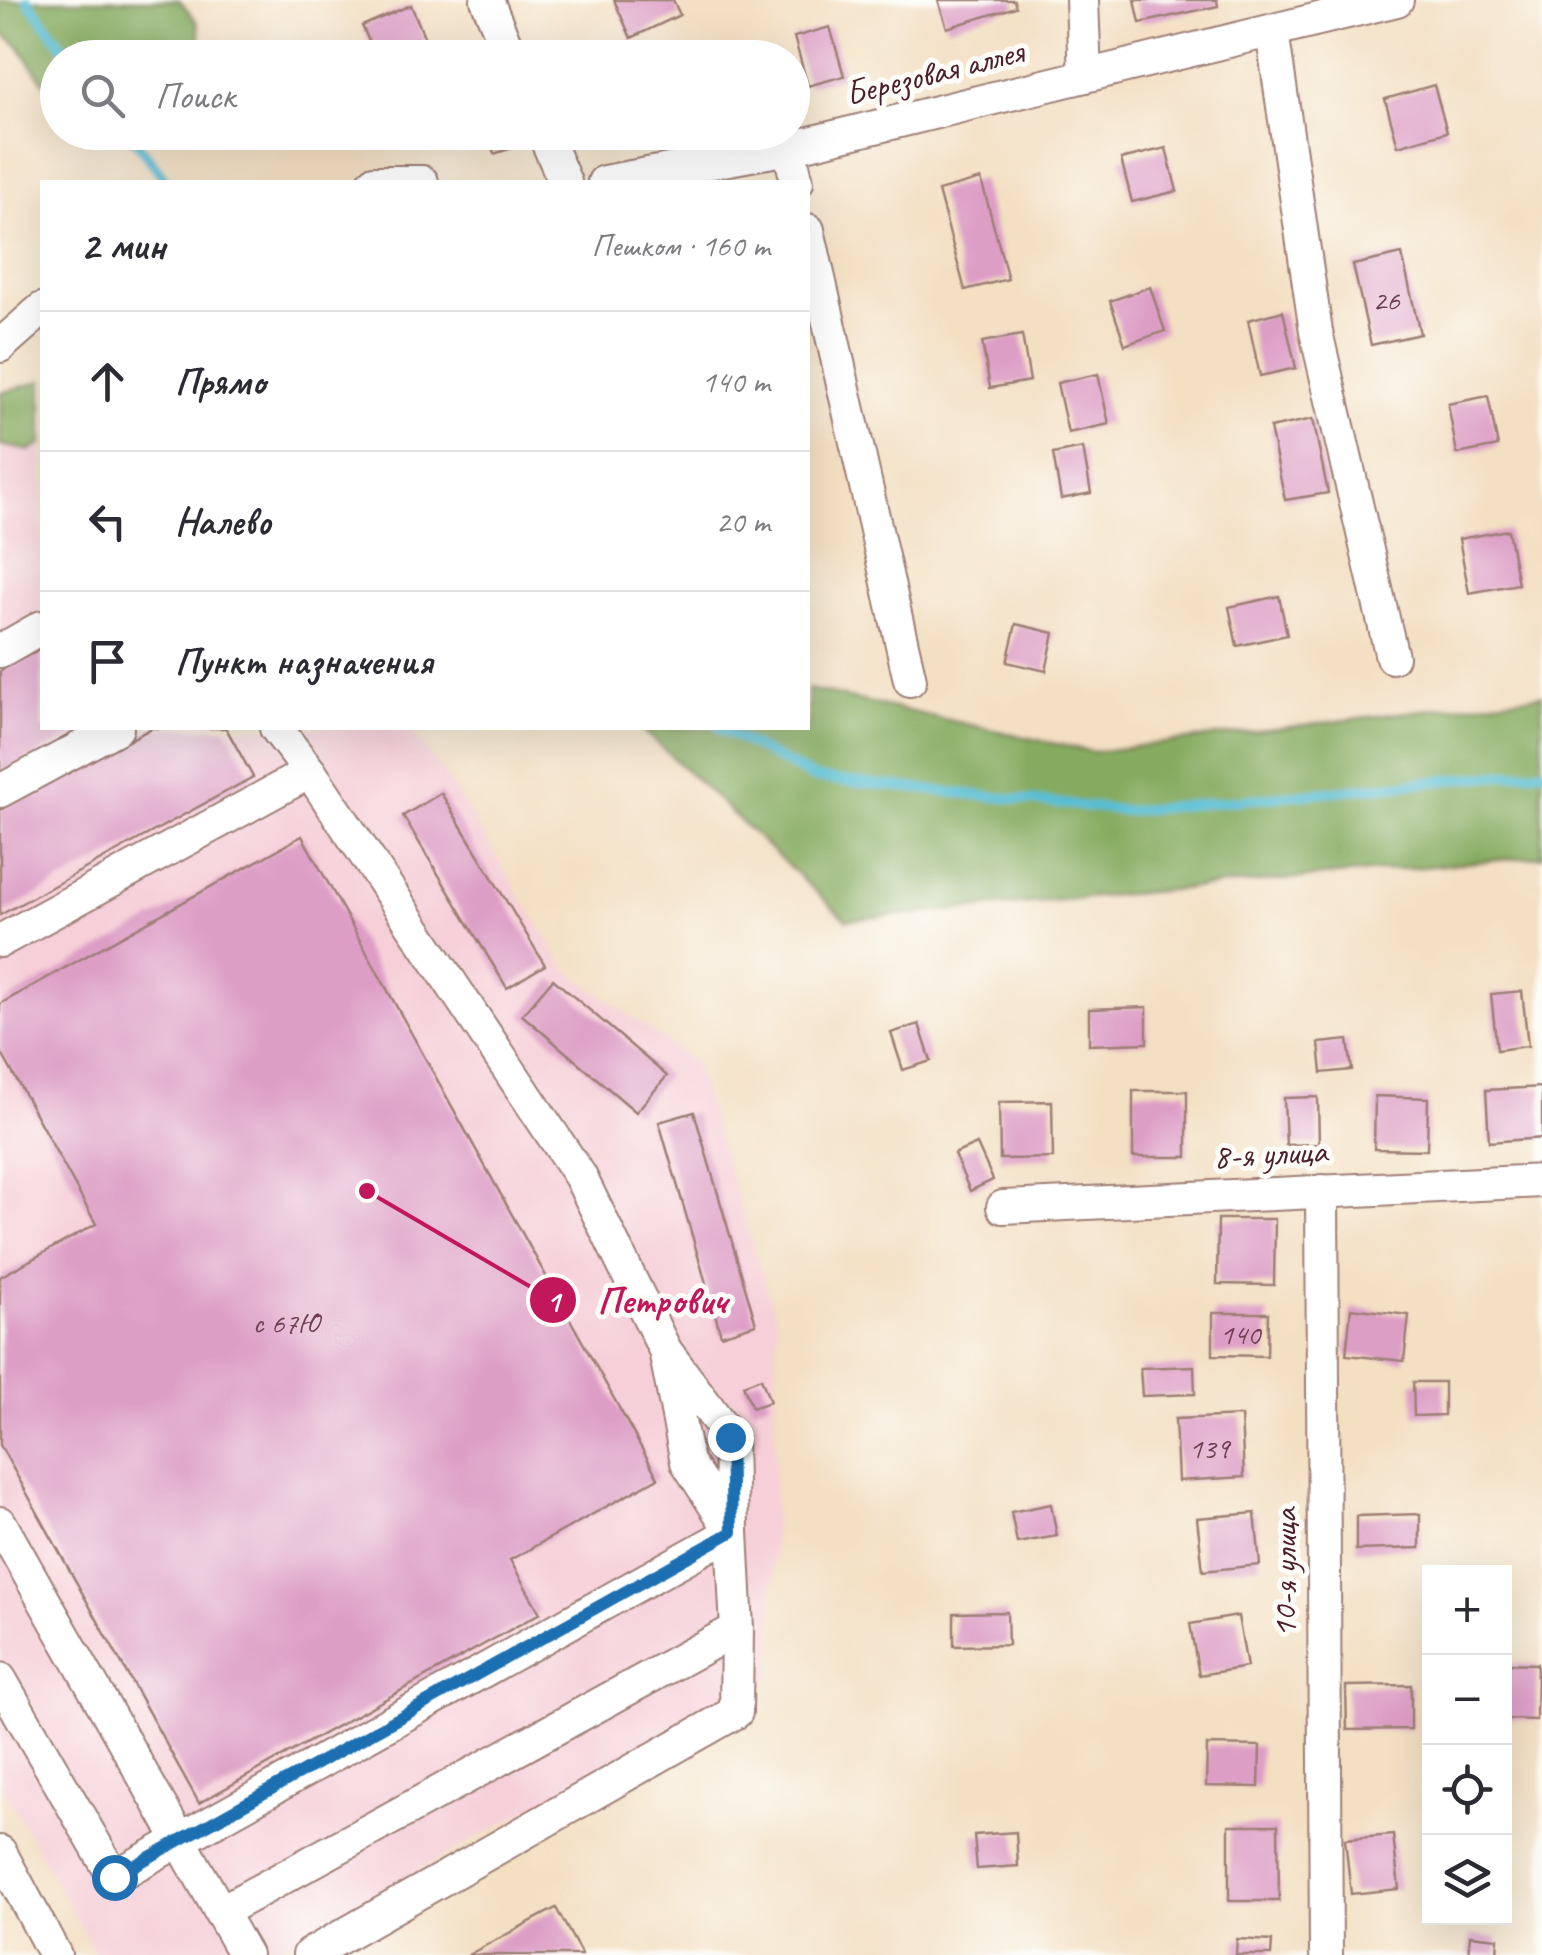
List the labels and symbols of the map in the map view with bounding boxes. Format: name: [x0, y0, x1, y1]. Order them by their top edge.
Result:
street label: Березовая аллея: [841, 28, 1030, 116]
house number: 26: [1373, 281, 1401, 319]
street label: 8-я улица: [1212, 1128, 1331, 1179]
callout: Петрович: [528, 1266, 746, 1334]
text: Петрович: [598, 1277, 730, 1324]
text: 1: [546, 1282, 563, 1320]
house number: с 67Ю: [253, 1304, 323, 1342]
house number: 140: [1220, 1315, 1263, 1353]
route end: [708, 1415, 754, 1461]
house number: 139: [1189, 1429, 1232, 1467]
street label: 10-я улица: [1262, 1506, 1307, 1638]
route start: [92, 1855, 138, 1901]

